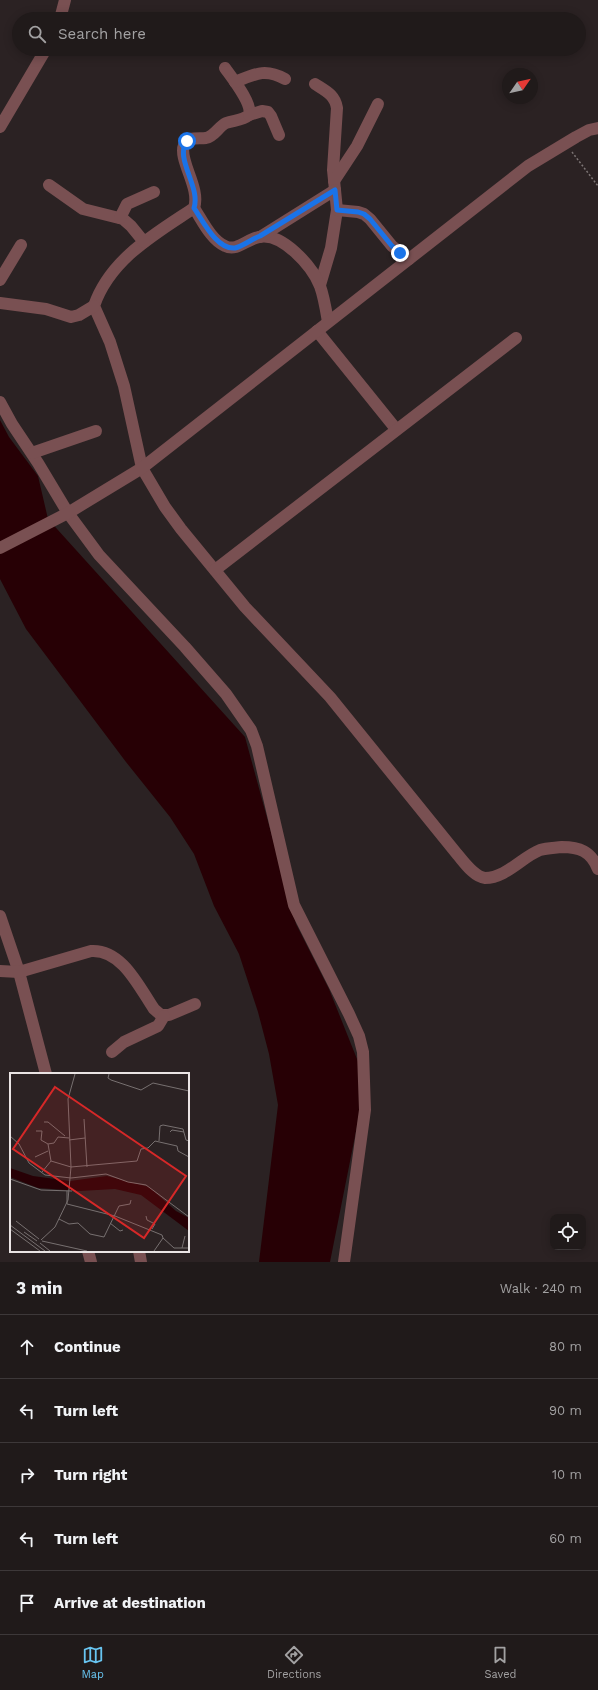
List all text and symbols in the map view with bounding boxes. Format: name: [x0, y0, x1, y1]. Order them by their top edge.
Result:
search box: [12, 12, 586, 56]
icon: search: [26, 23, 48, 45]
text: Search here: [58, 25, 146, 43]
north arrow: [502, 68, 538, 104]
route start: [178, 132, 196, 150]
route end: [391, 244, 409, 262]
inset map: [10, 1073, 189, 1252]
map controls: [550, 1214, 586, 1250]
button: locate: [550, 1214, 586, 1250]
text: 3 min: [16, 1278, 62, 1298]
text: Walk · 240 m: [500, 1281, 582, 1296]
icon: ahead: [16, 1336, 38, 1358]
text: Continue: [54, 1338, 121, 1356]
text: 80 m: [549, 1339, 582, 1354]
icon: left: [16, 1400, 38, 1422]
text: Turn left: [54, 1402, 118, 1420]
text: 90 m: [549, 1403, 582, 1418]
icon: right: [16, 1464, 38, 1486]
text: Turn right: [54, 1466, 127, 1484]
text: 10 m: [552, 1467, 582, 1482]
icon: left: [16, 1528, 38, 1550]
text: Turn left: [54, 1530, 118, 1548]
text: 60 m: [549, 1531, 582, 1546]
icon: arrive: [16, 1592, 38, 1614]
text: Arrive at destination: [54, 1594, 206, 1612]
tab: Map: [82, 1644, 104, 1681]
tab: Directions: [267, 1644, 321, 1681]
tab: Saved: [484, 1644, 516, 1681]

